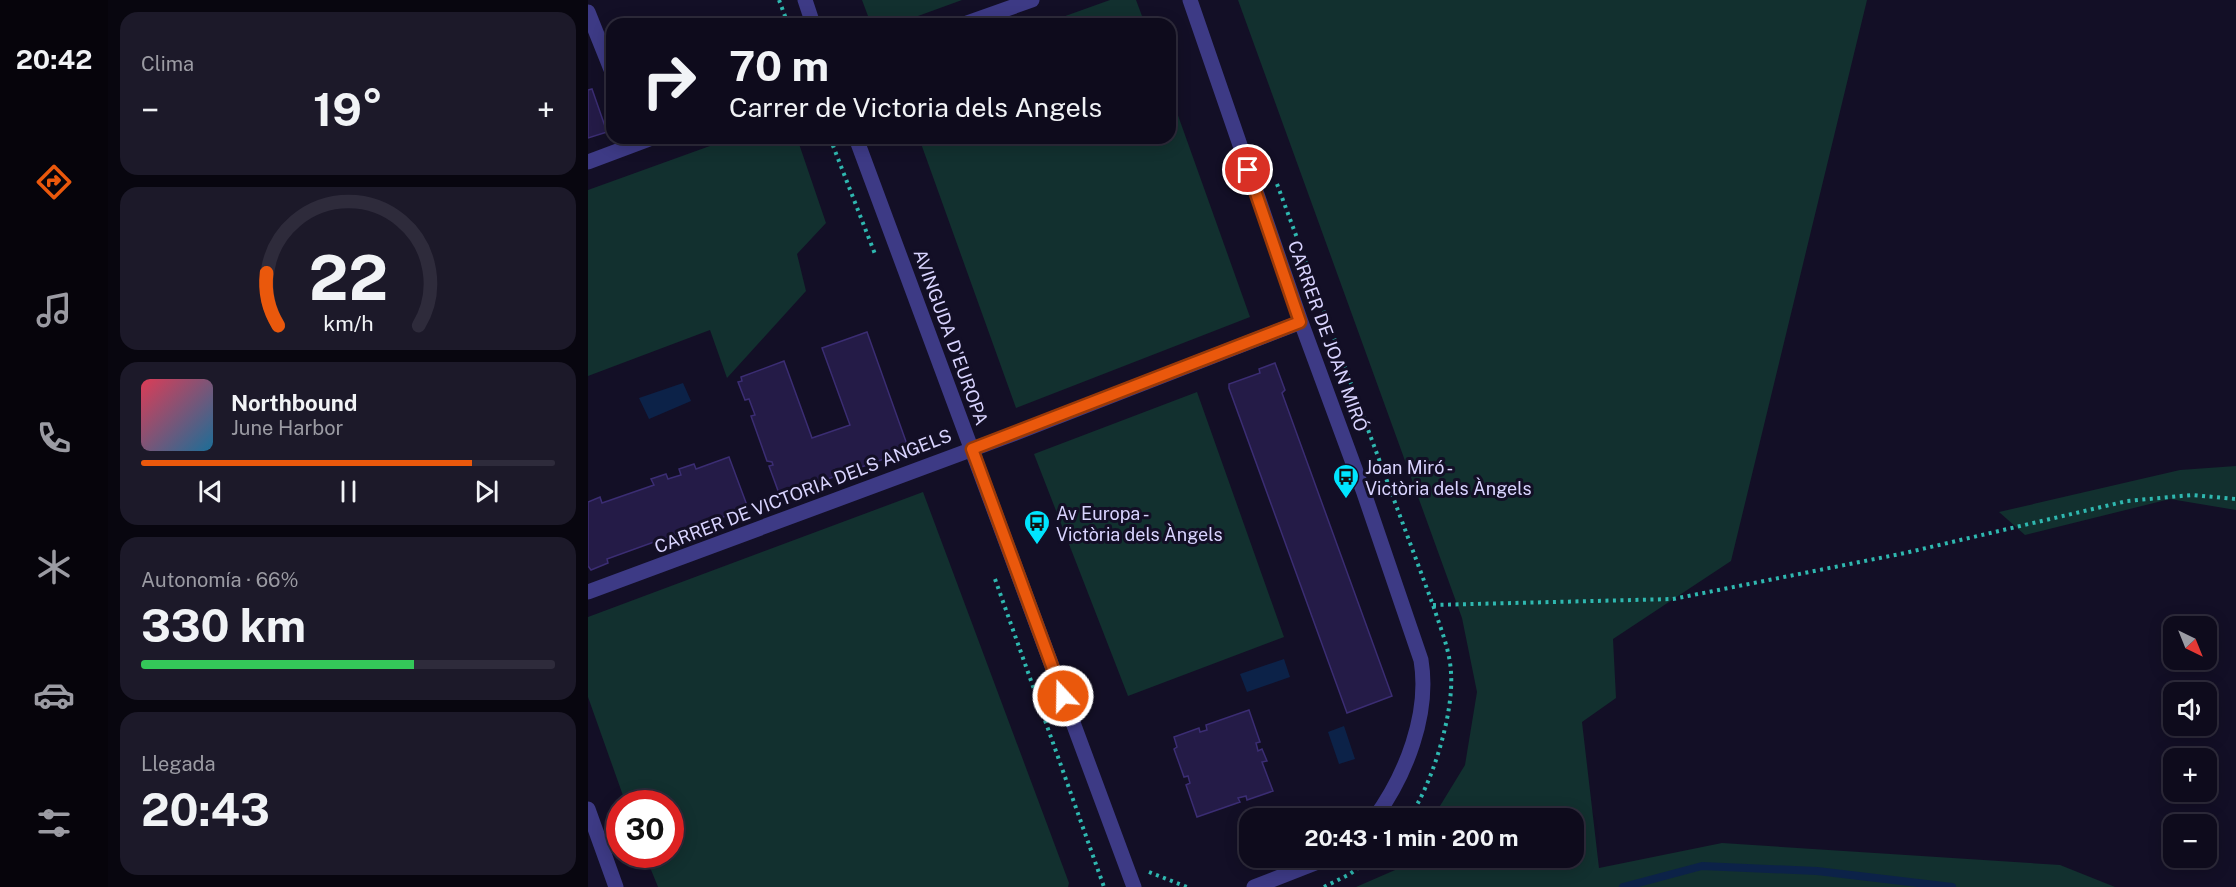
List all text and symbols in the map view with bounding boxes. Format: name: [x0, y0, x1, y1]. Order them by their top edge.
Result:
text: 70 m: [729, 41, 829, 90]
icon: right: [630, 42, 708, 120]
text: 20:42: [16, 43, 92, 75]
text: Clima: [141, 52, 194, 76]
text: 19°: [313, 83, 383, 136]
text: −: [141, 91, 159, 129]
text: +: [537, 91, 555, 129]
text: Carrer de Victoria dels Angels: [729, 91, 1102, 123]
pin: [1222, 144, 1273, 195]
icon: arrive: [1231, 153, 1264, 186]
icon: directions: [33, 161, 75, 203]
street label: CARRER DE JOAN MIRÓ: [1284, 237, 1373, 434]
text: 22: [308, 241, 388, 314]
street label: AVINGUDA D'EUROPA: [909, 246, 993, 428]
icon: music: [33, 289, 75, 331]
text: km/h: [323, 311, 373, 336]
text: Northbound: [231, 390, 357, 416]
text: June Harbor: [231, 416, 343, 440]
icon: phone: [33, 417, 75, 459]
street label: CARRER DE VICTORIA DELS ANGELS: [651, 424, 955, 558]
place label: Joan Miró - Victòria dels Àngels: [1365, 457, 1532, 499]
bus stop icon: Joan Miró - Victòria dels Àngels: [1331, 462, 1361, 500]
icon: previous: [194, 475, 227, 508]
icon: pause: [332, 475, 365, 508]
icon: next: [470, 475, 503, 508]
place label: Av Europa - Victòria dels Àngels: [1056, 503, 1223, 545]
bus stop icon: Av Europa - Victòria dels Àngels: [1022, 508, 1052, 546]
icon: climate: [33, 546, 75, 588]
text: Autonomía · 66%: [141, 568, 299, 592]
text: 330 km: [141, 599, 306, 652]
north arrow: [2163, 616, 2217, 670]
map controls: [2163, 616, 2217, 868]
position arrow: [1031, 664, 1095, 728]
icon: car: [33, 674, 75, 716]
button: sound: [2163, 682, 2217, 736]
button: +: [2163, 748, 2217, 802]
text: Llegada: [141, 752, 216, 776]
text: 20:43: [141, 783, 270, 836]
speed limit sign: 30: [606, 790, 684, 868]
icon: filters: [33, 802, 75, 844]
button: −: [2163, 814, 2217, 868]
text: 20:43 · 1 min · 200 m: [1304, 825, 1519, 851]

